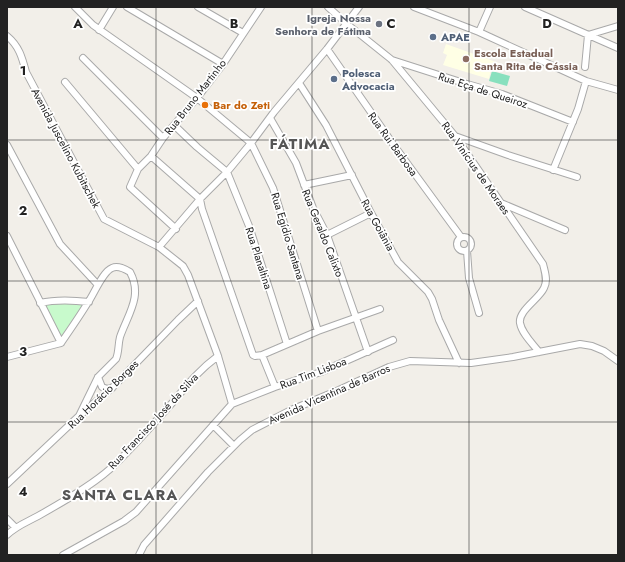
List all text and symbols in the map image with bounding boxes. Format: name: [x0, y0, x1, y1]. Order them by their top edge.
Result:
place label: Igreja Nossa Senhora de Fátima: [275, 10, 371, 39]
text: A: [72, 14, 83, 33]
text: B: [230, 14, 239, 33]
text: C: [386, 14, 396, 33]
text: D: [542, 14, 552, 33]
marker: Igreja Nossa Senhora de Fátima: [374, 19, 384, 29]
place label: APAE: [440, 29, 470, 45]
marker: APAE: [428, 32, 438, 42]
place label: Escola Estadual Santa Rita de Cássia: [474, 45, 578, 74]
marker: Escola Estadual Santa Rita de Cássia: [461, 54, 471, 64]
street label: Rua Bruno Martinho: [160, 56, 230, 138]
text: 1: [20, 61, 26, 80]
place label: Polesca Advocacia: [341, 65, 395, 94]
street label: Rua Eça de Queiroz: [436, 68, 530, 112]
marker: Polesca Advocacia: [329, 74, 339, 84]
street label: Avenida Juscelino Kubitschek: [27, 85, 105, 211]
place label: Bar do Zeti: [213, 97, 270, 113]
marker: Bar do Zeti: [200, 100, 210, 110]
street label: Rua Rui Barbosa: [364, 109, 422, 179]
street label: Rua Vinícius de Moraes: [438, 118, 514, 218]
district label: FÁTIMA: [270, 133, 330, 155]
street label: Rua Geraldo Calixto: [298, 187, 348, 279]
street label: Rua Egídio Santana: [267, 191, 309, 281]
street label: Rua Goiânia: [357, 196, 399, 254]
text: 2: [19, 201, 27, 220]
street label: Rua Planaltina: [241, 225, 277, 291]
text: 3: [19, 342, 27, 361]
street label: Rua Tim Lisboa: [277, 353, 349, 393]
street label: Rua Horácio Borges: [64, 356, 142, 432]
street label: Avenida Vicentina de Barros: [266, 360, 393, 428]
street label: Rua Francisco José da Silva: [104, 369, 202, 473]
text: 4: [18, 482, 28, 501]
district label: SANTA CLARA: [62, 484, 178, 506]

